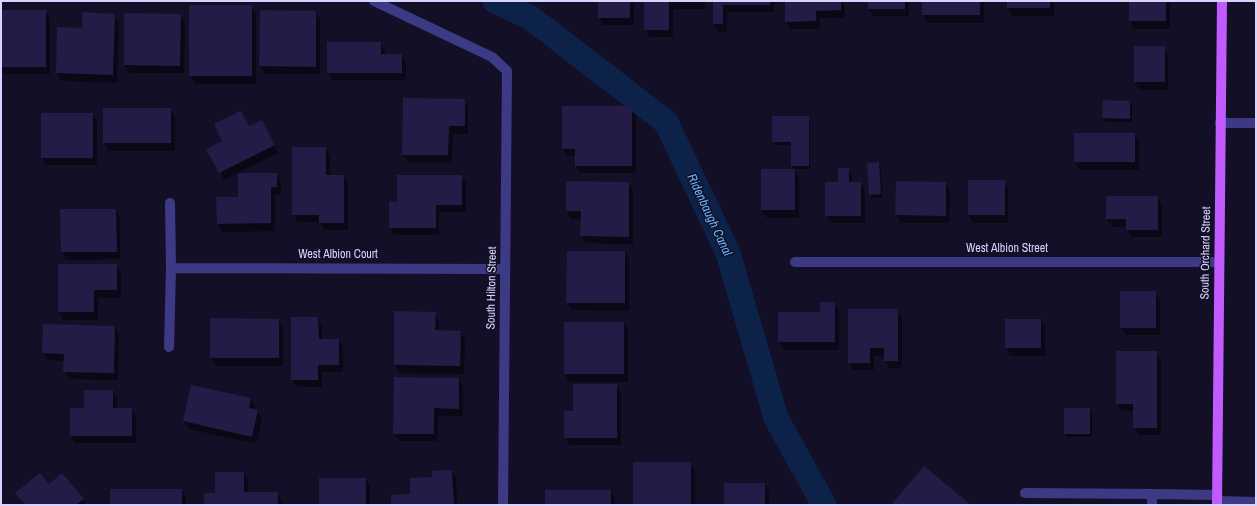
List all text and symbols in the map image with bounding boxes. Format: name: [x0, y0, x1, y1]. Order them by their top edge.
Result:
water label: Ridenbaugh Canal: [683, 171, 735, 259]
street label: South Orchard Street: [1198, 206, 1214, 300]
street label: West Albion Street: [966, 242, 1048, 256]
street label: South Hilton Street: [484, 246, 500, 330]
street label: West Albion Court: [298, 248, 378, 262]

